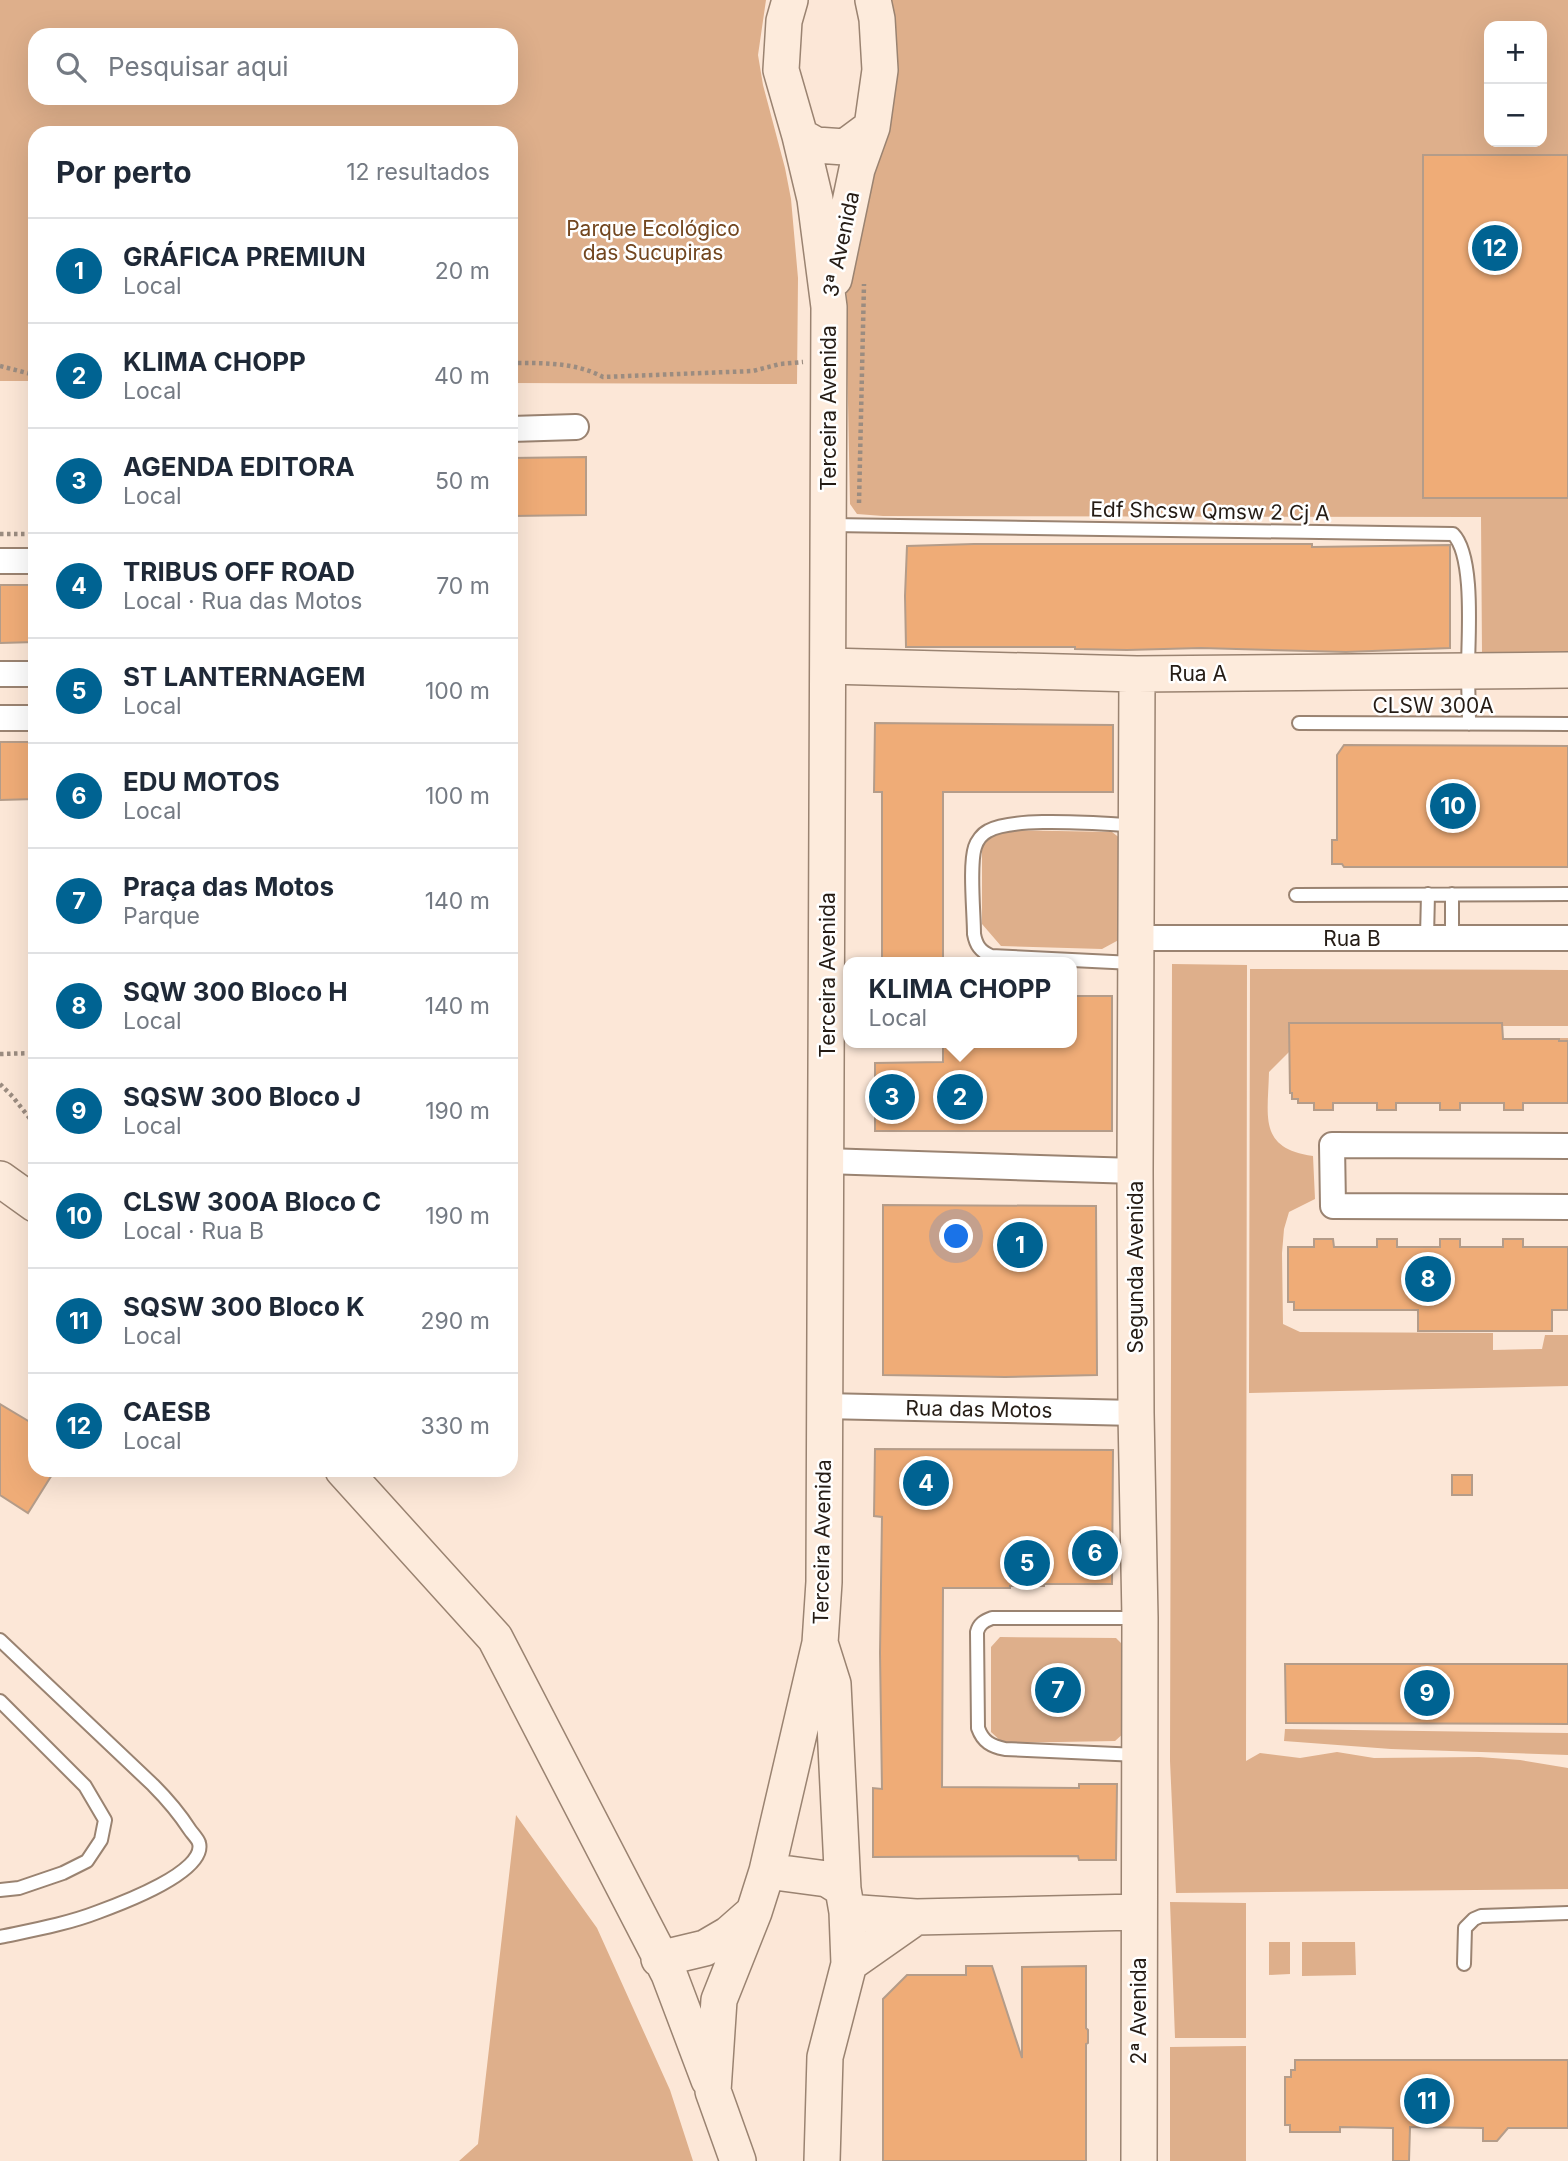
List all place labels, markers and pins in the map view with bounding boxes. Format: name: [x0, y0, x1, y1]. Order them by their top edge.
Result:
pin: 12: [1472, 222, 1518, 274]
pin: 10: [1430, 780, 1476, 832]
pin: 3: [869, 1071, 915, 1123]
pin: 2: [937, 1071, 983, 1123]
pin: 1: [997, 1219, 1043, 1271]
pin: 8: [1405, 1253, 1451, 1305]
pin: 4: [903, 1457, 949, 1509]
pin: 6: [1072, 1527, 1118, 1579]
pin: 5: [1004, 1537, 1050, 1589]
pin: 7: [1035, 1664, 1081, 1716]
pin: 9: [1404, 1667, 1450, 1719]
pin: 11: [1404, 2075, 1450, 2127]

